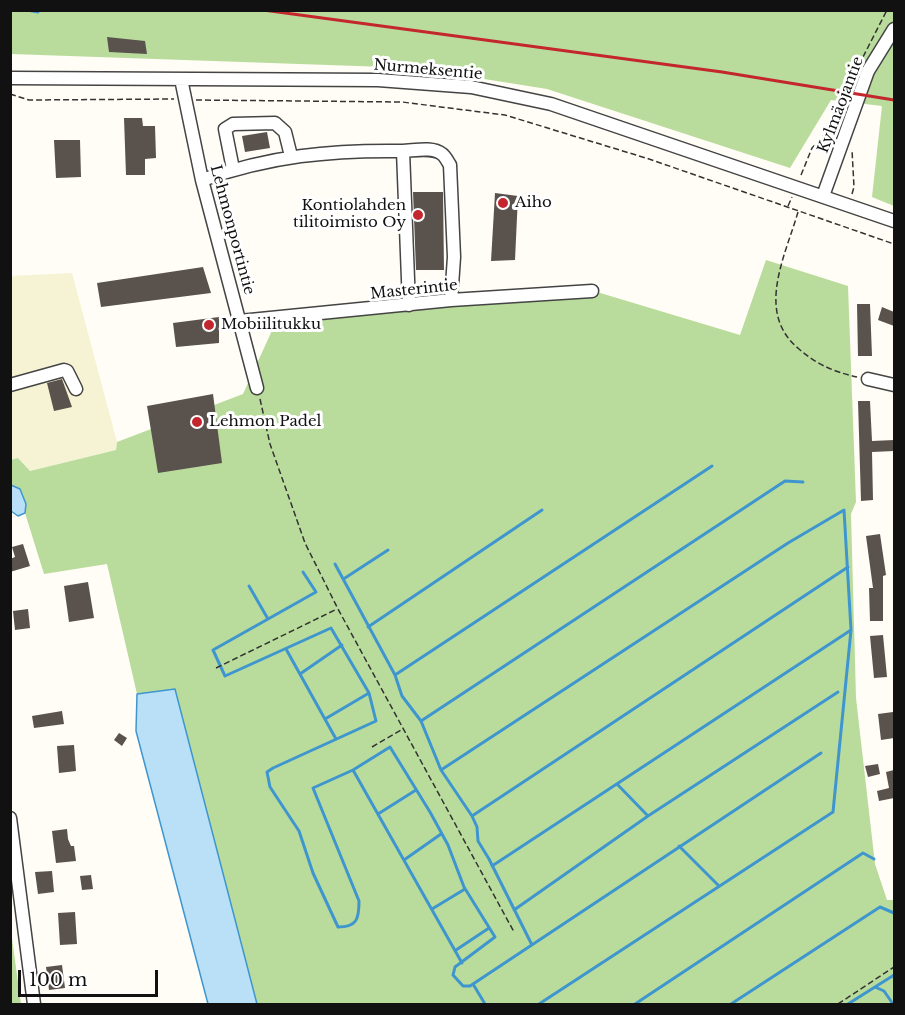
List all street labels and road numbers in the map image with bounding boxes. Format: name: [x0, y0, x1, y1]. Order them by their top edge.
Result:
street label: Kylmäojantie: [814, 54, 868, 156]
street label: Nurmeksentie: [373, 56, 483, 84]
street label: Lehmonportintie: [206, 163, 258, 297]
street label: Masterintie: [369, 276, 459, 304]

